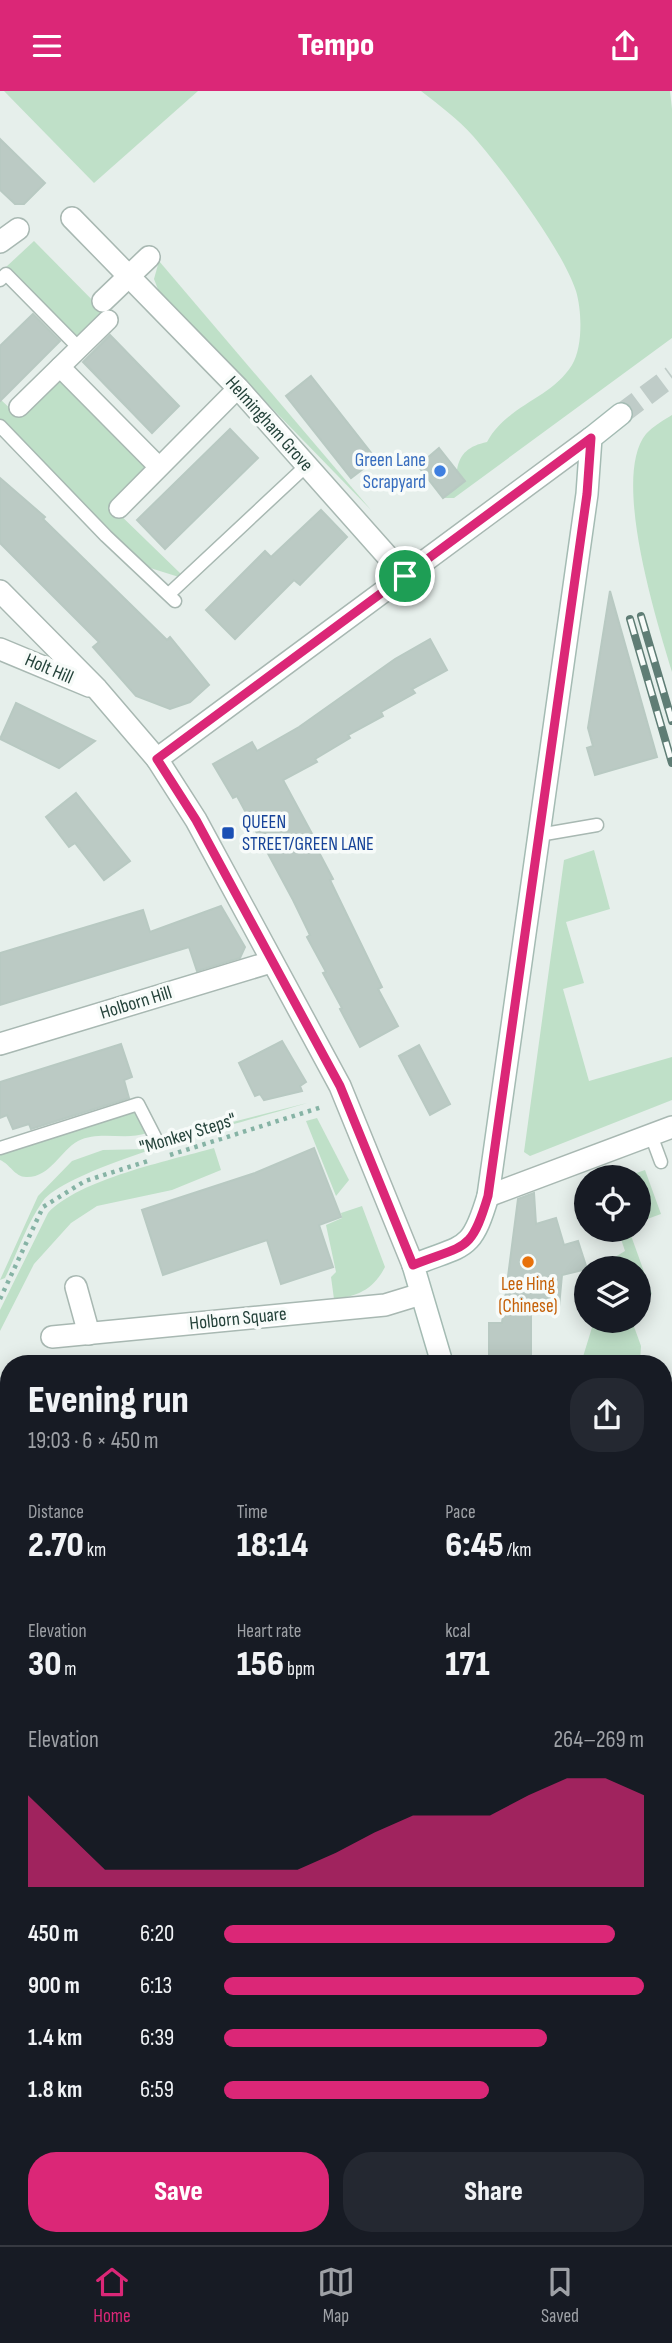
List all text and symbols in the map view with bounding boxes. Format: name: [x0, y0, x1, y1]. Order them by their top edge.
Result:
text: Tempo: [298, 26, 374, 65]
icon: menu: [28, 27, 66, 65]
icon: share: [606, 27, 644, 65]
street label: Helmingham Grove: [220, 372, 318, 476]
place label: Green Lane Scrapyard: [355, 449, 426, 494]
marker: Green Lane Scrapyard: [432, 463, 448, 479]
pin: [375, 546, 435, 606]
icon: arrive: [386, 557, 424, 595]
street label: Holt Hill: [21, 649, 77, 689]
place label: QUEEN STREET/GREEN LANE: [242, 811, 374, 856]
marker: QUEEN STREET/GREEN LANE: [220, 825, 236, 841]
street label: Holborn Hill: [97, 981, 175, 1025]
street label: "Monkey Steps": [137, 1108, 239, 1160]
map controls: [574, 1165, 651, 1333]
button: locate: [574, 1165, 651, 1242]
marker: Lee Hing (Chinese): [520, 1254, 536, 1270]
button: layers: [574, 1256, 651, 1333]
place label: Lee Hing (Chinese): [498, 1273, 558, 1318]
street label: Holborn Square: [188, 1302, 288, 1336]
text: Evening run: [28, 1378, 189, 1423]
button: share: [570, 1378, 644, 1452]
text: 19:03 · 6 × 450 m: [28, 1427, 159, 1455]
text: Distance: [28, 1501, 84, 1524]
text: Time: [237, 1501, 268, 1524]
text: Pace: [445, 1501, 476, 1524]
text: 2.70: [28, 1524, 84, 1567]
text: 18:14: [237, 1524, 308, 1567]
text: 6:45: [445, 1524, 504, 1567]
text: km: [84, 1539, 106, 1562]
text: /km: [504, 1539, 531, 1562]
text: Elevation: [28, 1620, 87, 1643]
text: Heart rate: [237, 1620, 302, 1643]
text: kcal: [445, 1620, 470, 1643]
text: 30: [28, 1643, 61, 1686]
text: 156: [237, 1643, 284, 1686]
text: 171: [445, 1643, 490, 1686]
text: m: [61, 1658, 77, 1681]
text: bpm: [284, 1658, 315, 1681]
text: Elevation: [28, 1726, 99, 1754]
text: 264–269 m: [554, 1726, 644, 1754]
text: 450 m: [28, 1920, 79, 1948]
text: 6:20: [140, 1920, 174, 1948]
text: 900 m: [28, 1972, 80, 2000]
text: 6:13: [140, 1972, 172, 2000]
text: 1.4 km: [28, 2024, 82, 2052]
text: 6:39: [140, 2024, 174, 2052]
text: 1.8 km: [28, 2076, 82, 2104]
text: 6:59: [140, 2076, 174, 2104]
button: Save: [28, 2152, 329, 2232]
button: Share: [343, 2152, 644, 2232]
tab: Home: [93, 2263, 131, 2328]
tab: Map: [317, 2263, 355, 2328]
tab: Saved: [541, 2263, 579, 2328]

